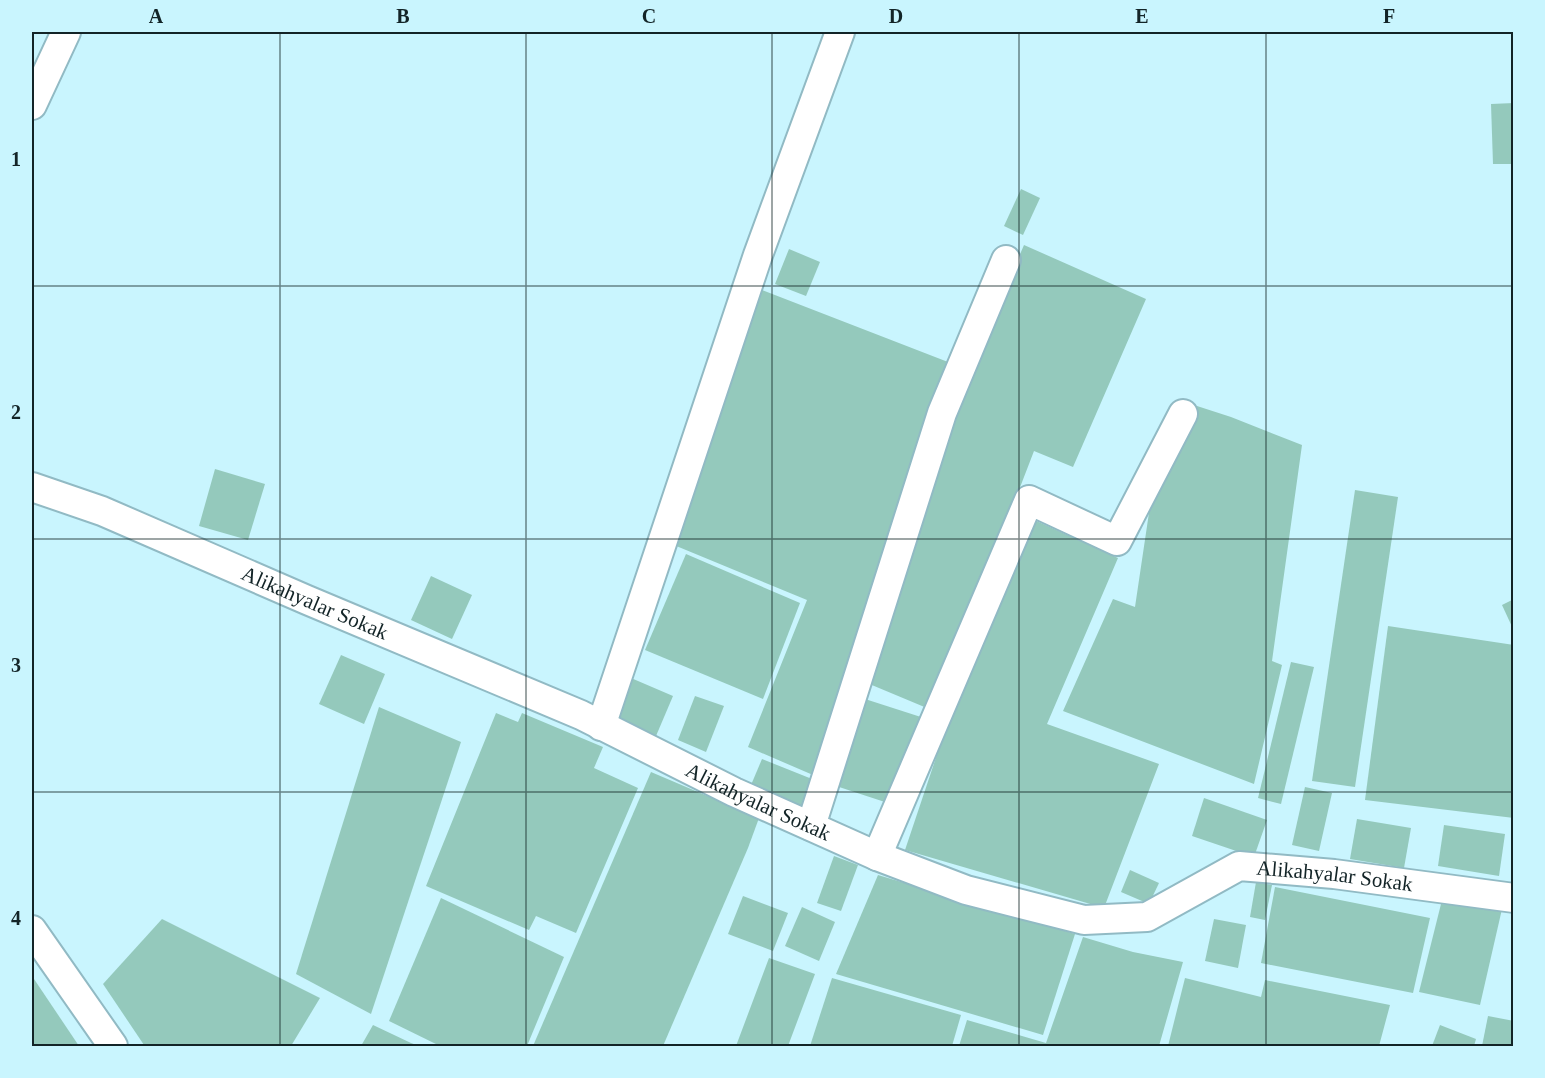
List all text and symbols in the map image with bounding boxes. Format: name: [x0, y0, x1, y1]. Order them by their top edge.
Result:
text: A: [149, 5, 164, 27]
text: B: [396, 5, 410, 27]
text: C: [642, 5, 656, 27]
text: D: [889, 5, 903, 27]
text: E: [1135, 5, 1149, 27]
text: F: [1383, 5, 1395, 27]
text: 1: [11, 148, 21, 170]
text: 2: [11, 401, 21, 423]
street label: Alikahyalar Sokak: [238, 561, 392, 645]
text: 3: [11, 654, 21, 676]
street label: Alikahyalar Sokak: [682, 758, 835, 846]
street label: Alikahyalar Sokak: [1256, 856, 1415, 896]
text: 4: [11, 907, 21, 929]

